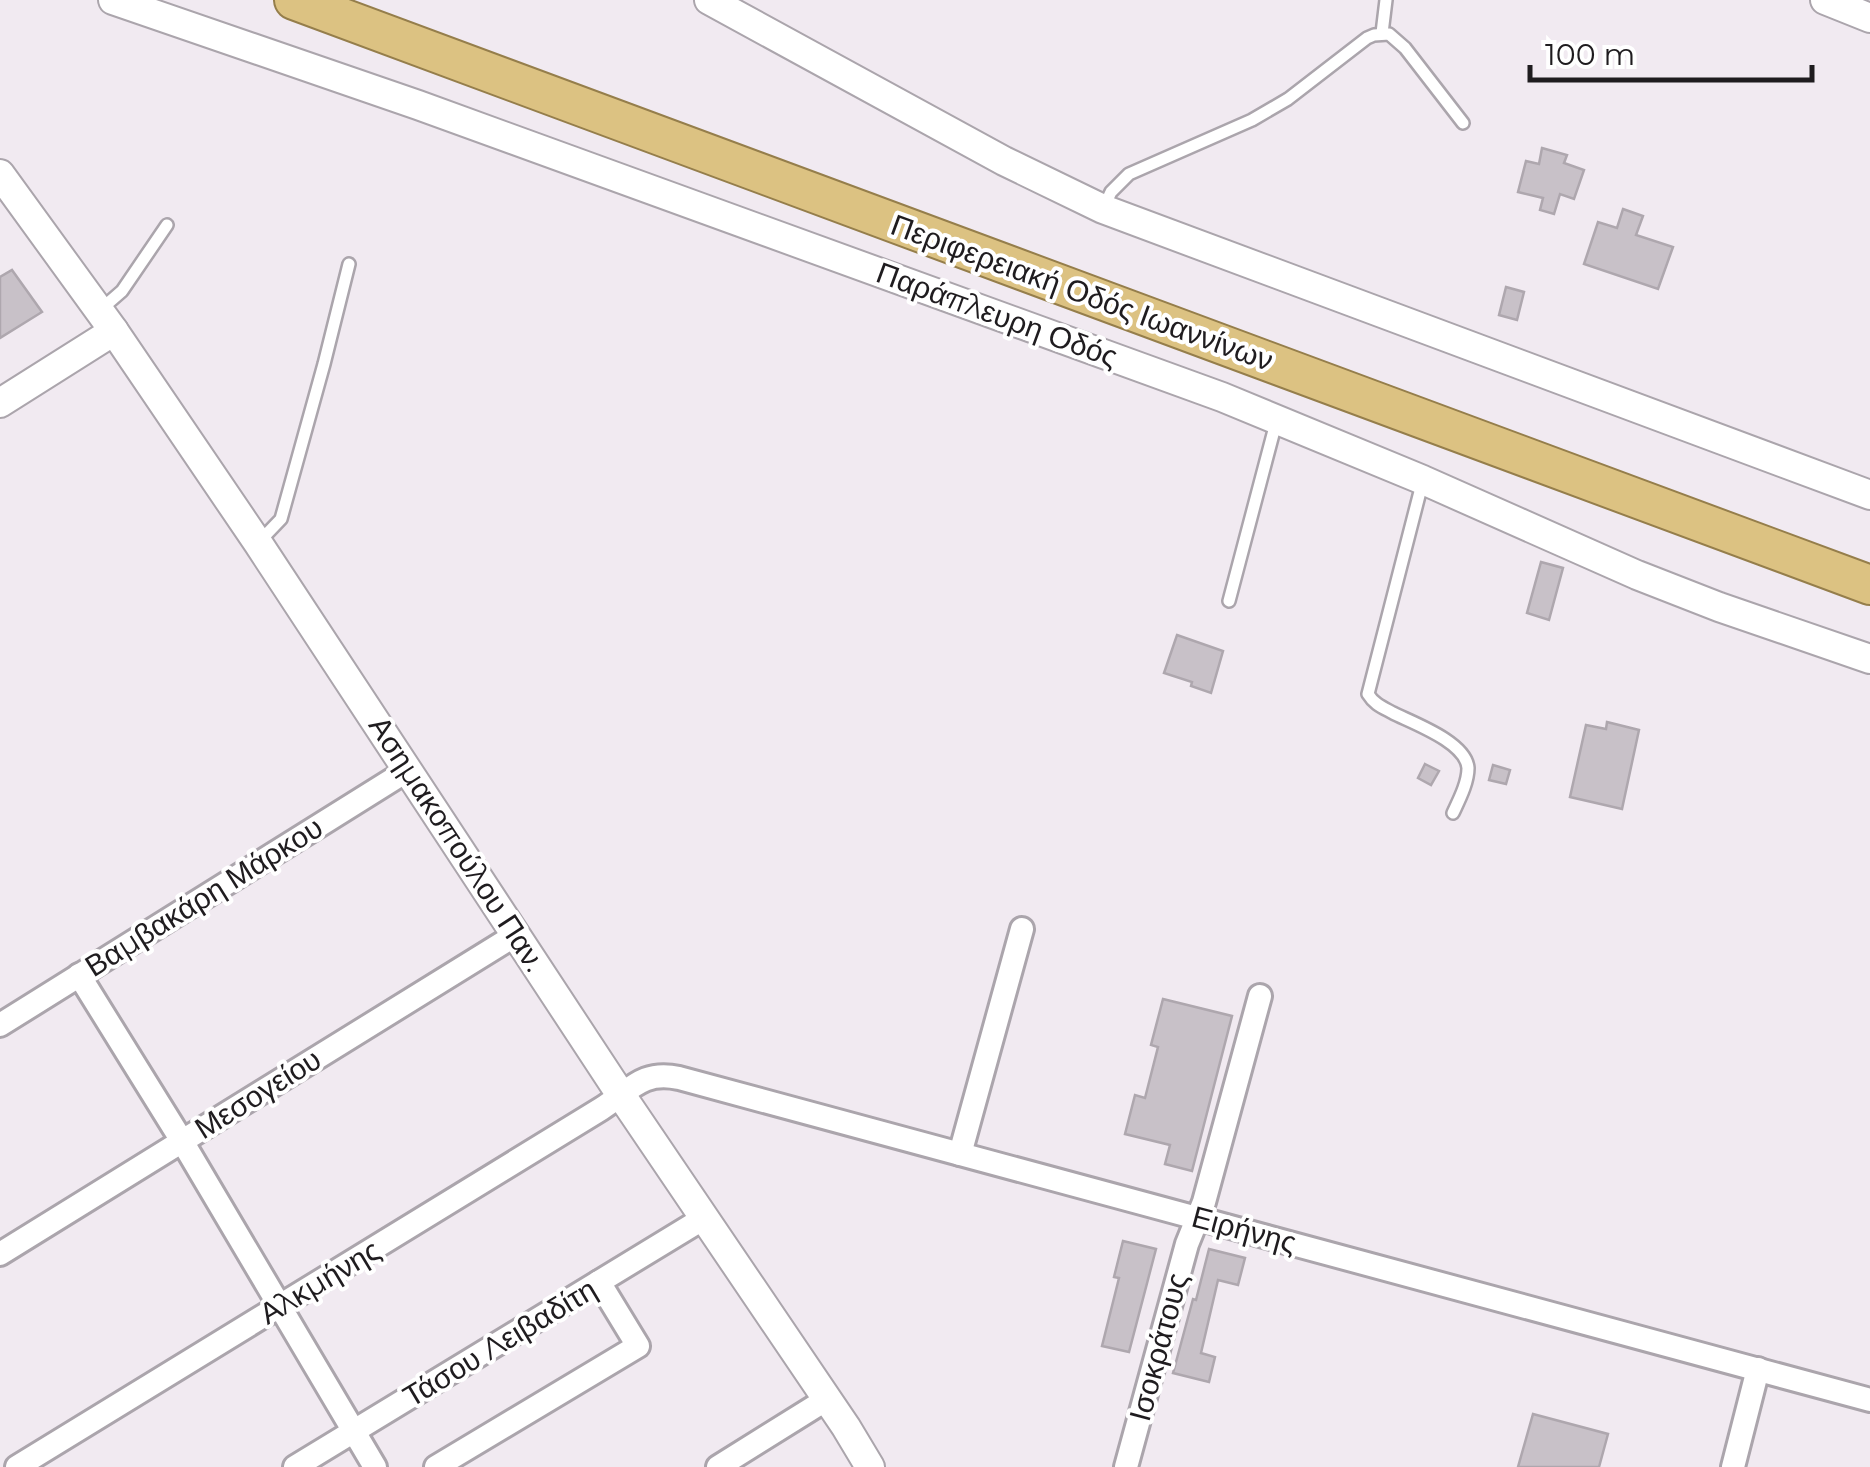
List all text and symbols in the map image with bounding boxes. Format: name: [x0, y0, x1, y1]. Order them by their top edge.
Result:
scale bar: [1530, 20, 1812, 82]
text: 100 m: [1545, 36, 1635, 73]
street label: Περιφερειακή Οδός Ιωαννίνων: [886, 206, 1278, 379]
street label: Παράπλευρη Οδός: [872, 254, 1123, 375]
street label: Ασημακοπούλου Παν.: [361, 709, 554, 978]
street label: Βαμβακάρη Μάρκου: [78, 809, 329, 985]
street label: Μεσογείου: [188, 1040, 328, 1147]
street label: Ειρήνης: [1188, 1198, 1300, 1261]
street label: Αλκμήνης: [253, 1231, 387, 1332]
street label: Ισοκράτους: [1121, 1269, 1196, 1425]
street label: Τάσου Λειβαδίτη: [396, 1270, 603, 1415]

